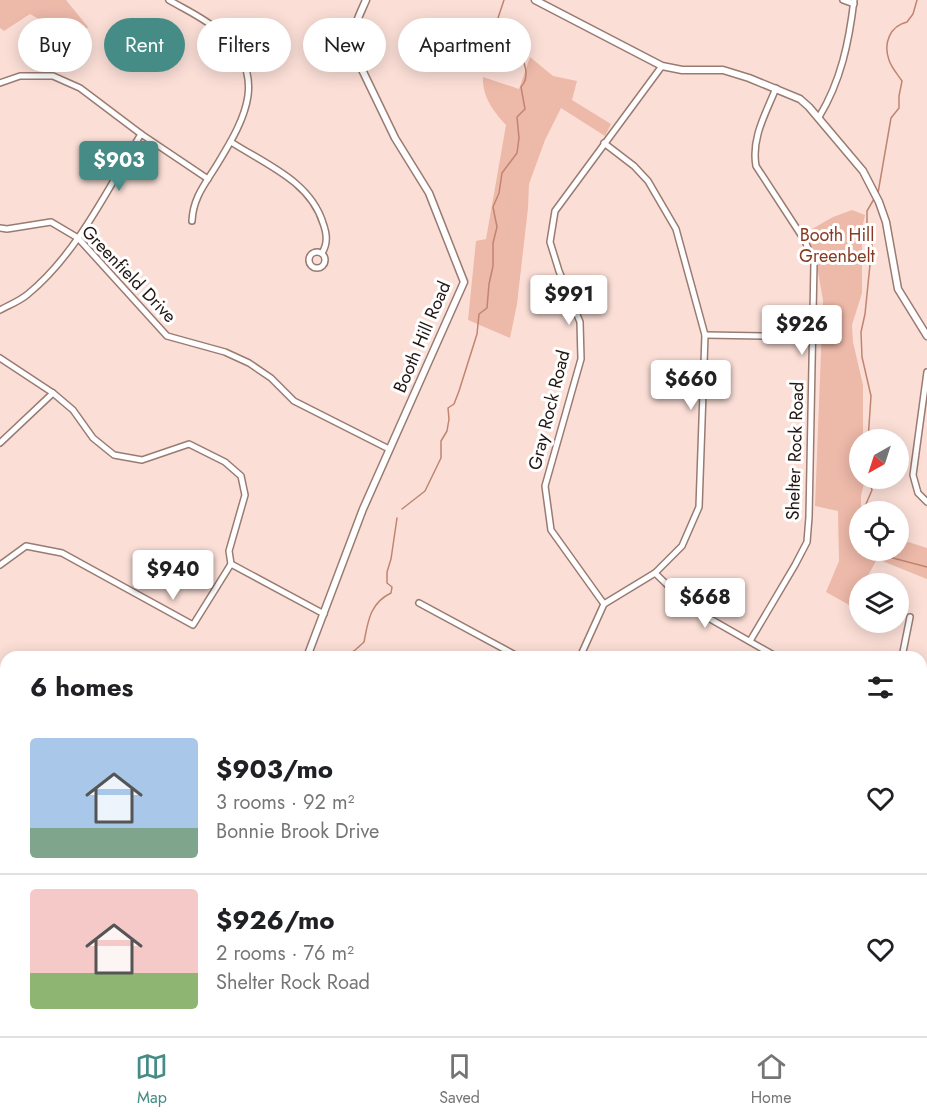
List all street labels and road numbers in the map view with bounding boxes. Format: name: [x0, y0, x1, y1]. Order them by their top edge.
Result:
street label: Greenfield Drive: [76, 219, 182, 329]
street label: Booth Hill Road: [387, 277, 457, 397]
street label: Gray Rock Road: [522, 347, 576, 473]
street label: Shelter Rock Road: [780, 381, 810, 521]

